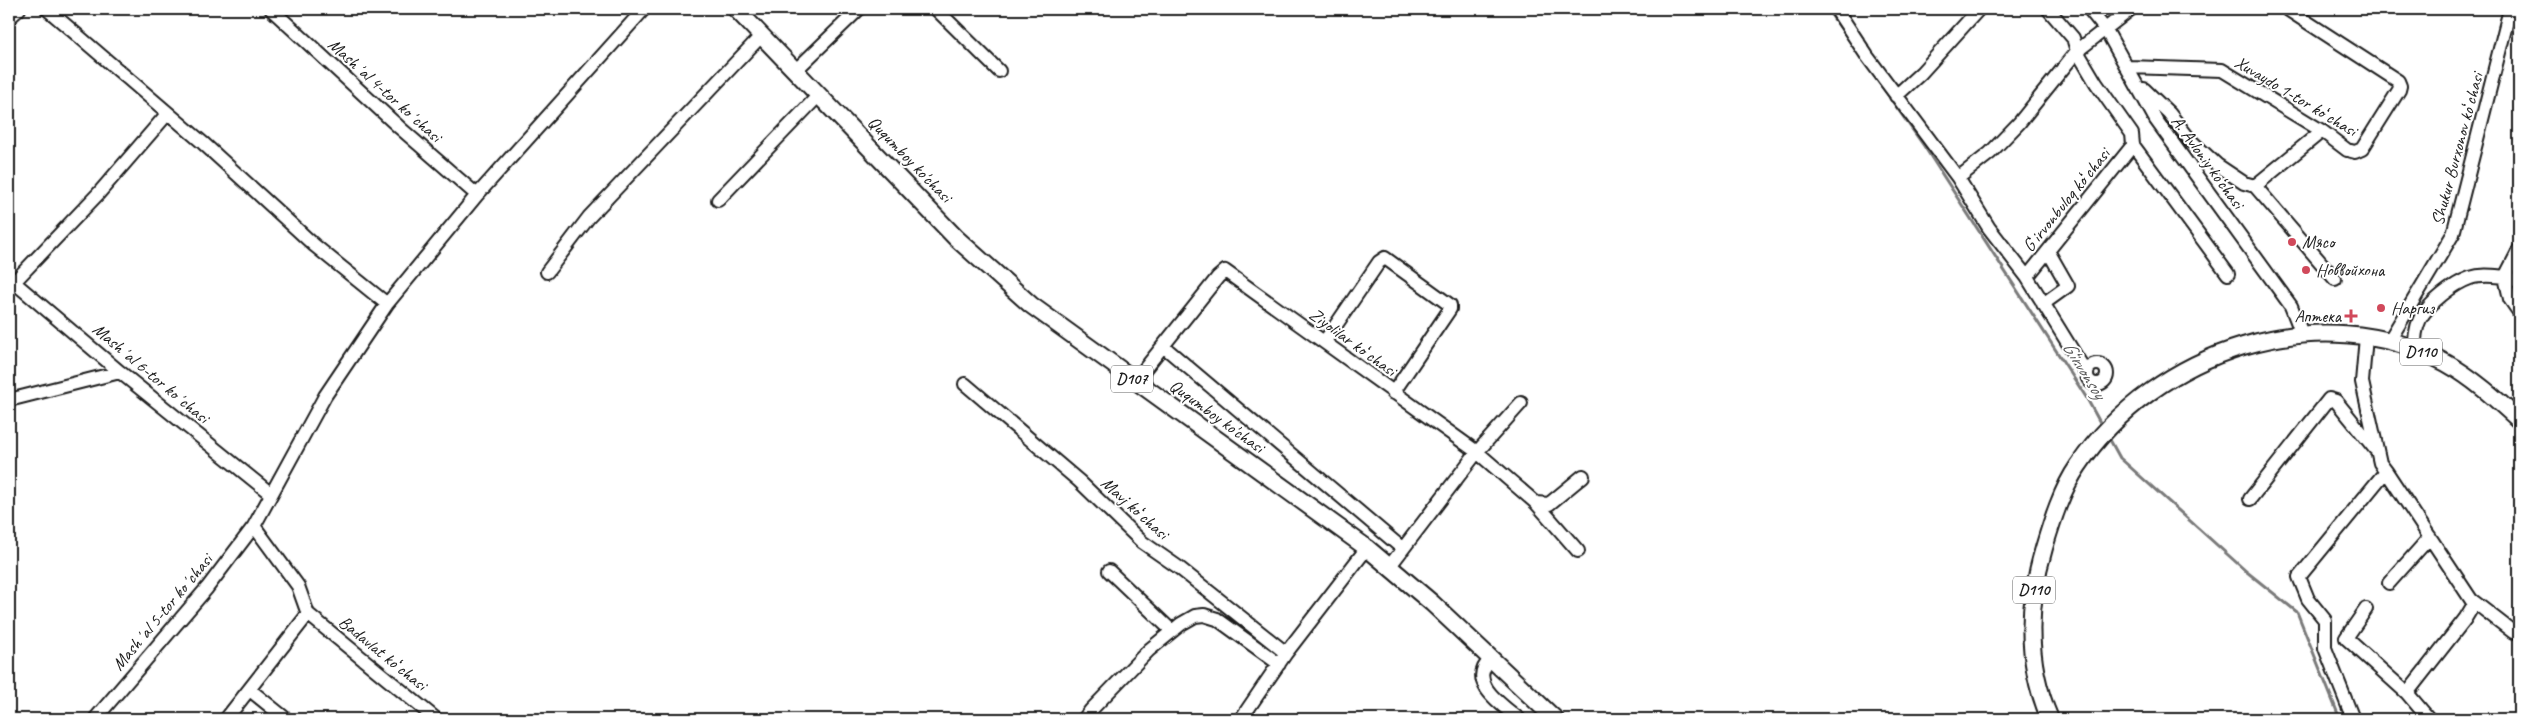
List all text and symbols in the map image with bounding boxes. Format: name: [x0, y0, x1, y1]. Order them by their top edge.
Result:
street label: Mashʼal 4-tor koʼchasi: [324, 33, 448, 148]
street label: Xuvaydo 1-tor koʻchasi: [2231, 51, 2363, 142]
street label: Shukur Burxonov koʻchasi: [2426, 68, 2489, 228]
street label: Ququmboy ko'chasi: [863, 111, 959, 209]
street label: A. Avloniy ko‘chasi: [2167, 111, 2251, 215]
street label: Gʻirvonbuloq koʻchasi: [2018, 142, 2116, 256]
place label: Мясо: [2302, 231, 2336, 253]
marker: Мясо: [2286, 236, 2298, 248]
place label: Новвойхона: [2316, 259, 2386, 281]
marker: Новвойхона: [2300, 264, 2312, 276]
place label: Наргиз: [2391, 297, 2436, 319]
marker: Наргиз: [2375, 302, 2387, 314]
street label: Ziyolilar koʻchasi: [1305, 303, 1403, 382]
place label: Аптека: [2294, 305, 2343, 327]
marker: Аптека: [2345, 310, 2357, 322]
street label: Mashʼal 6-tor koʼchasi: [88, 318, 216, 430]
water label: G‘irvonsoy: [2057, 337, 2113, 406]
road number: D110: [2400, 338, 2442, 366]
road number: D107: [1111, 366, 1153, 392]
street label: Ququmboy ko'chasi: [1165, 374, 1271, 459]
street label: Mavj koʻchasi: [1097, 472, 1175, 546]
street label: Mashʼal 5-tor koʼchasi: [107, 547, 219, 675]
road number: D110: [2013, 576, 2055, 604]
street label: Badavlat koʻchasi: [334, 611, 434, 697]

